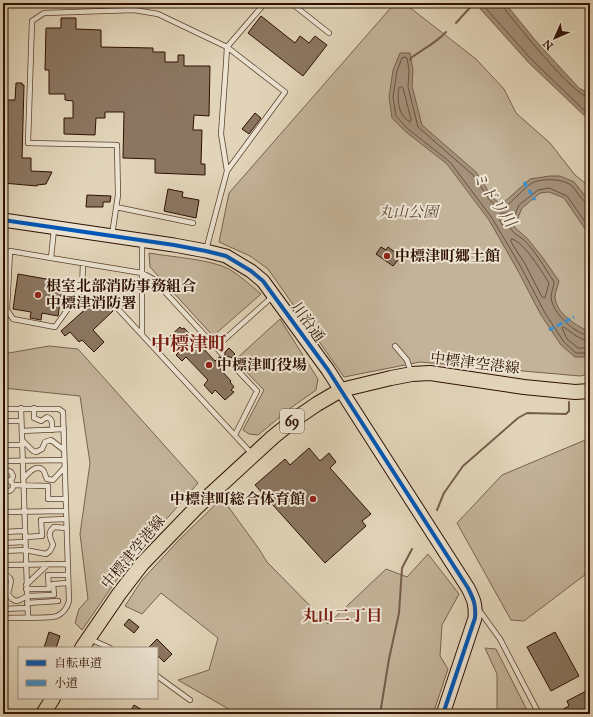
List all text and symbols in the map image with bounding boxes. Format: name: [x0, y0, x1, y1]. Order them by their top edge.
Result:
north arrow: [535, 18, 575, 58]
text: N: [540, 36, 556, 53]
water label: ミドリ川: [468, 167, 521, 232]
park label: 丸山公園: [378, 203, 441, 221]
place label: 中標津町郷土館: [395, 247, 500, 265]
marker: 中標津町郷土館: [382, 251, 392, 261]
place label: 根室北部消防事務組合 中標津消防署: [46, 277, 196, 312]
marker: 根室北部消防事務組合 中標津消防署: [33, 290, 43, 300]
street label: 川沿通: [287, 299, 329, 345]
district label: 中標津町: [151, 332, 227, 355]
street label: 中標津空港線: [429, 349, 521, 377]
place label: 中標津町役場: [217, 356, 307, 374]
marker: 中標津町役場: [204, 360, 214, 370]
road number: 69: [280, 409, 304, 433]
place label: 中標津町総合体育館: [170, 490, 305, 508]
marker: 中標津町総合体育館: [308, 494, 318, 504]
street label: 中標津空港線: [97, 512, 169, 592]
district label: 丸山二丁目: [302, 606, 382, 625]
legend: [18, 647, 158, 699]
text: 自転車道: [54, 656, 102, 670]
text: 小道: [54, 676, 78, 690]

